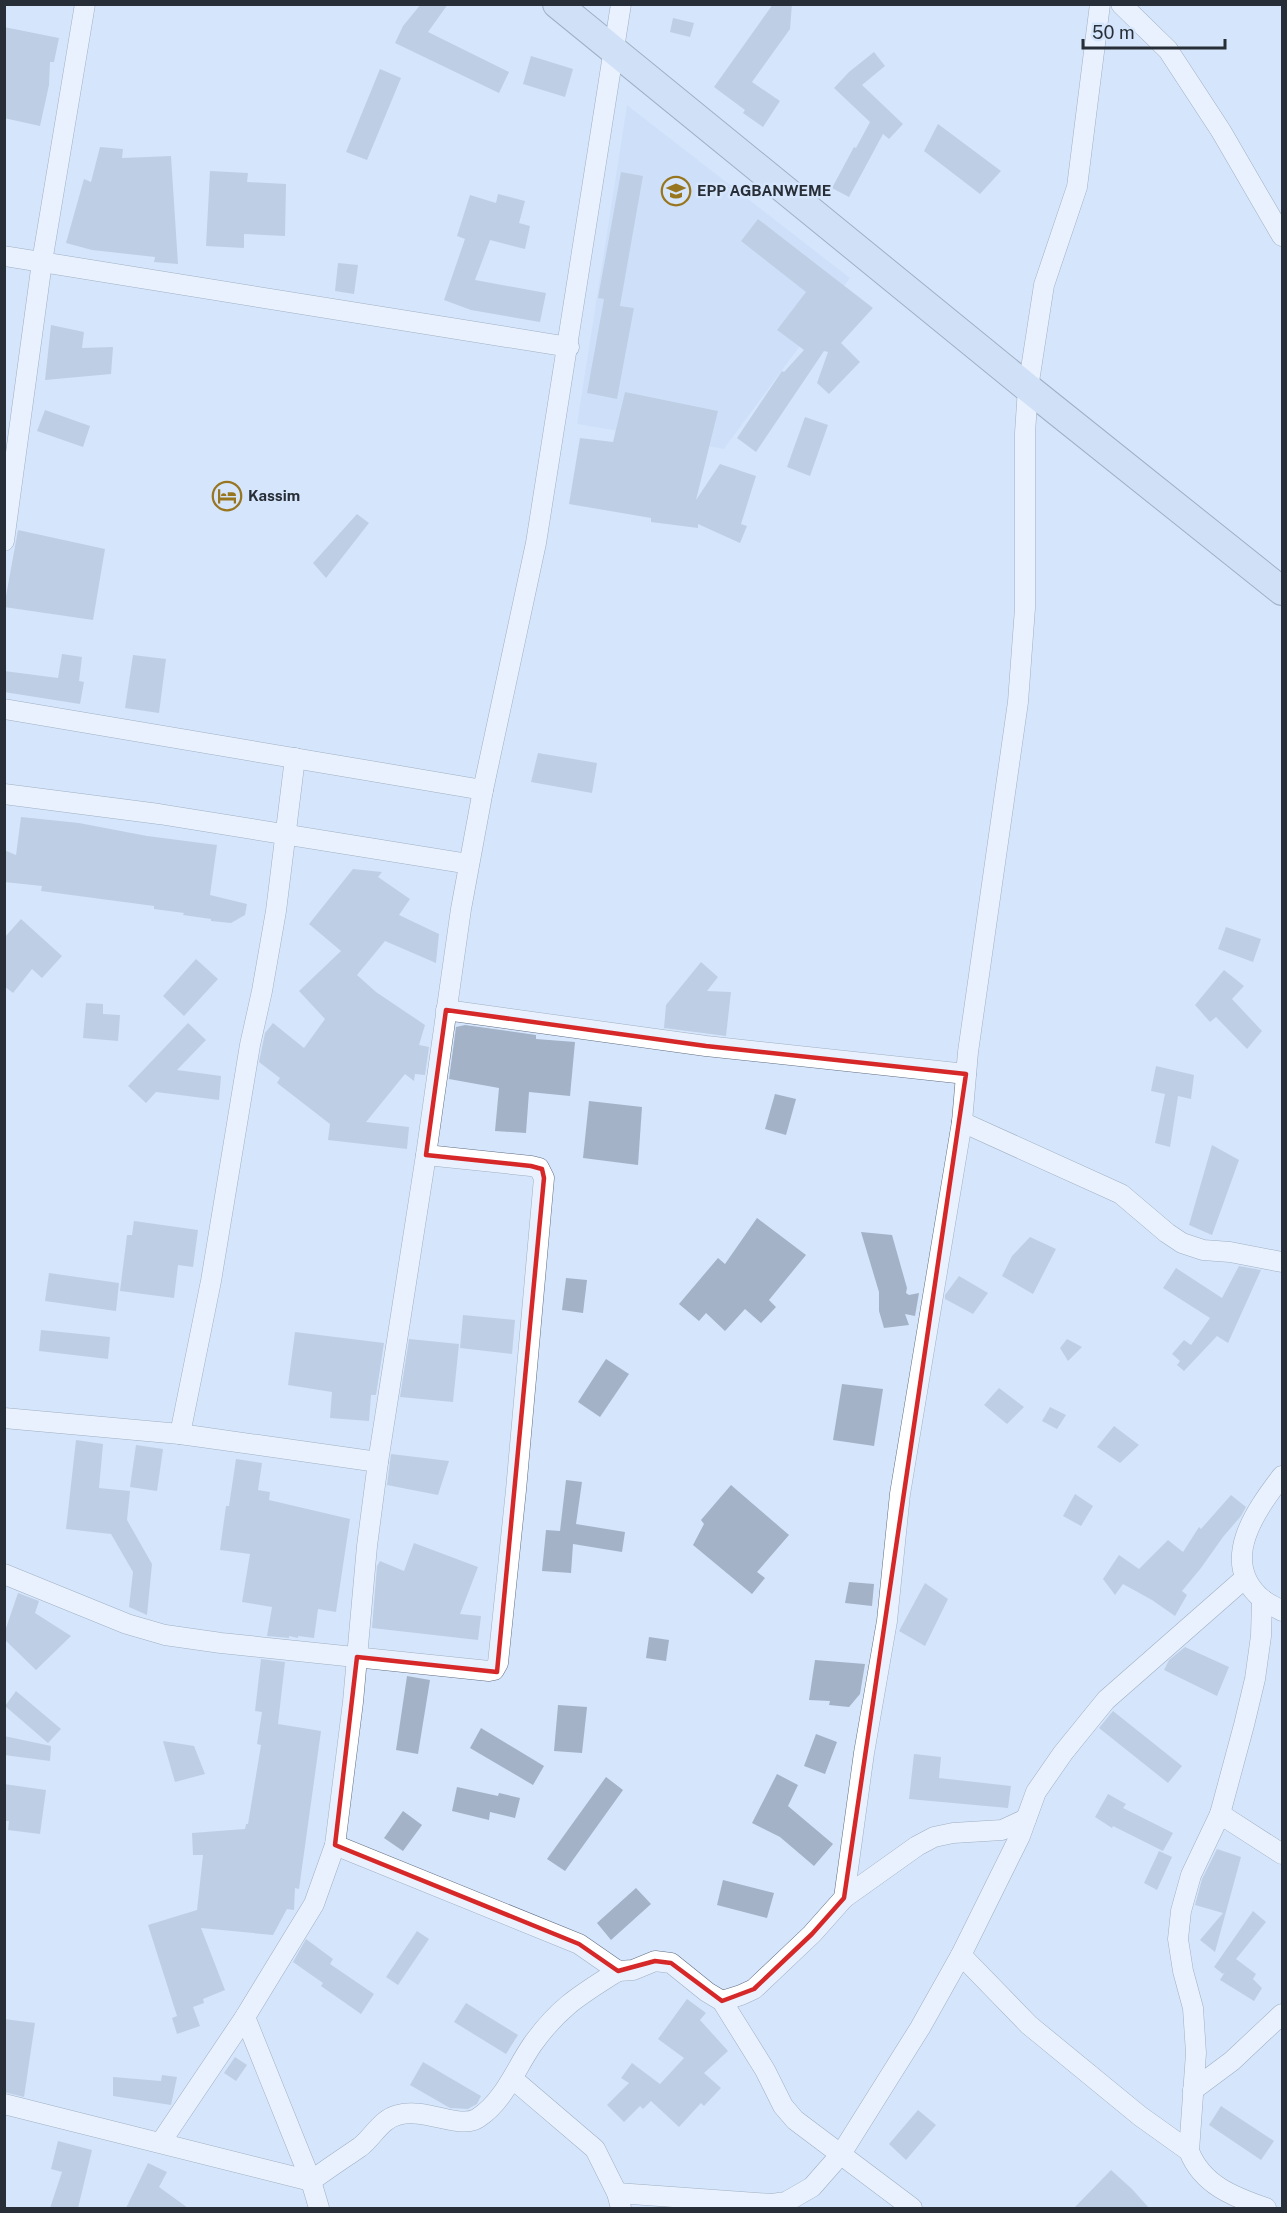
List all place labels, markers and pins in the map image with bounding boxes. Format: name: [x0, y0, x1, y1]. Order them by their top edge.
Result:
school or university icon: EPP AGBANWEME: [660, 175, 692, 207]
place label: EPP AGBANWEME: [697, 182, 831, 199]
hotel icon: Kassim: [211, 480, 243, 512]
place label: Kassim: [248, 487, 300, 504]

